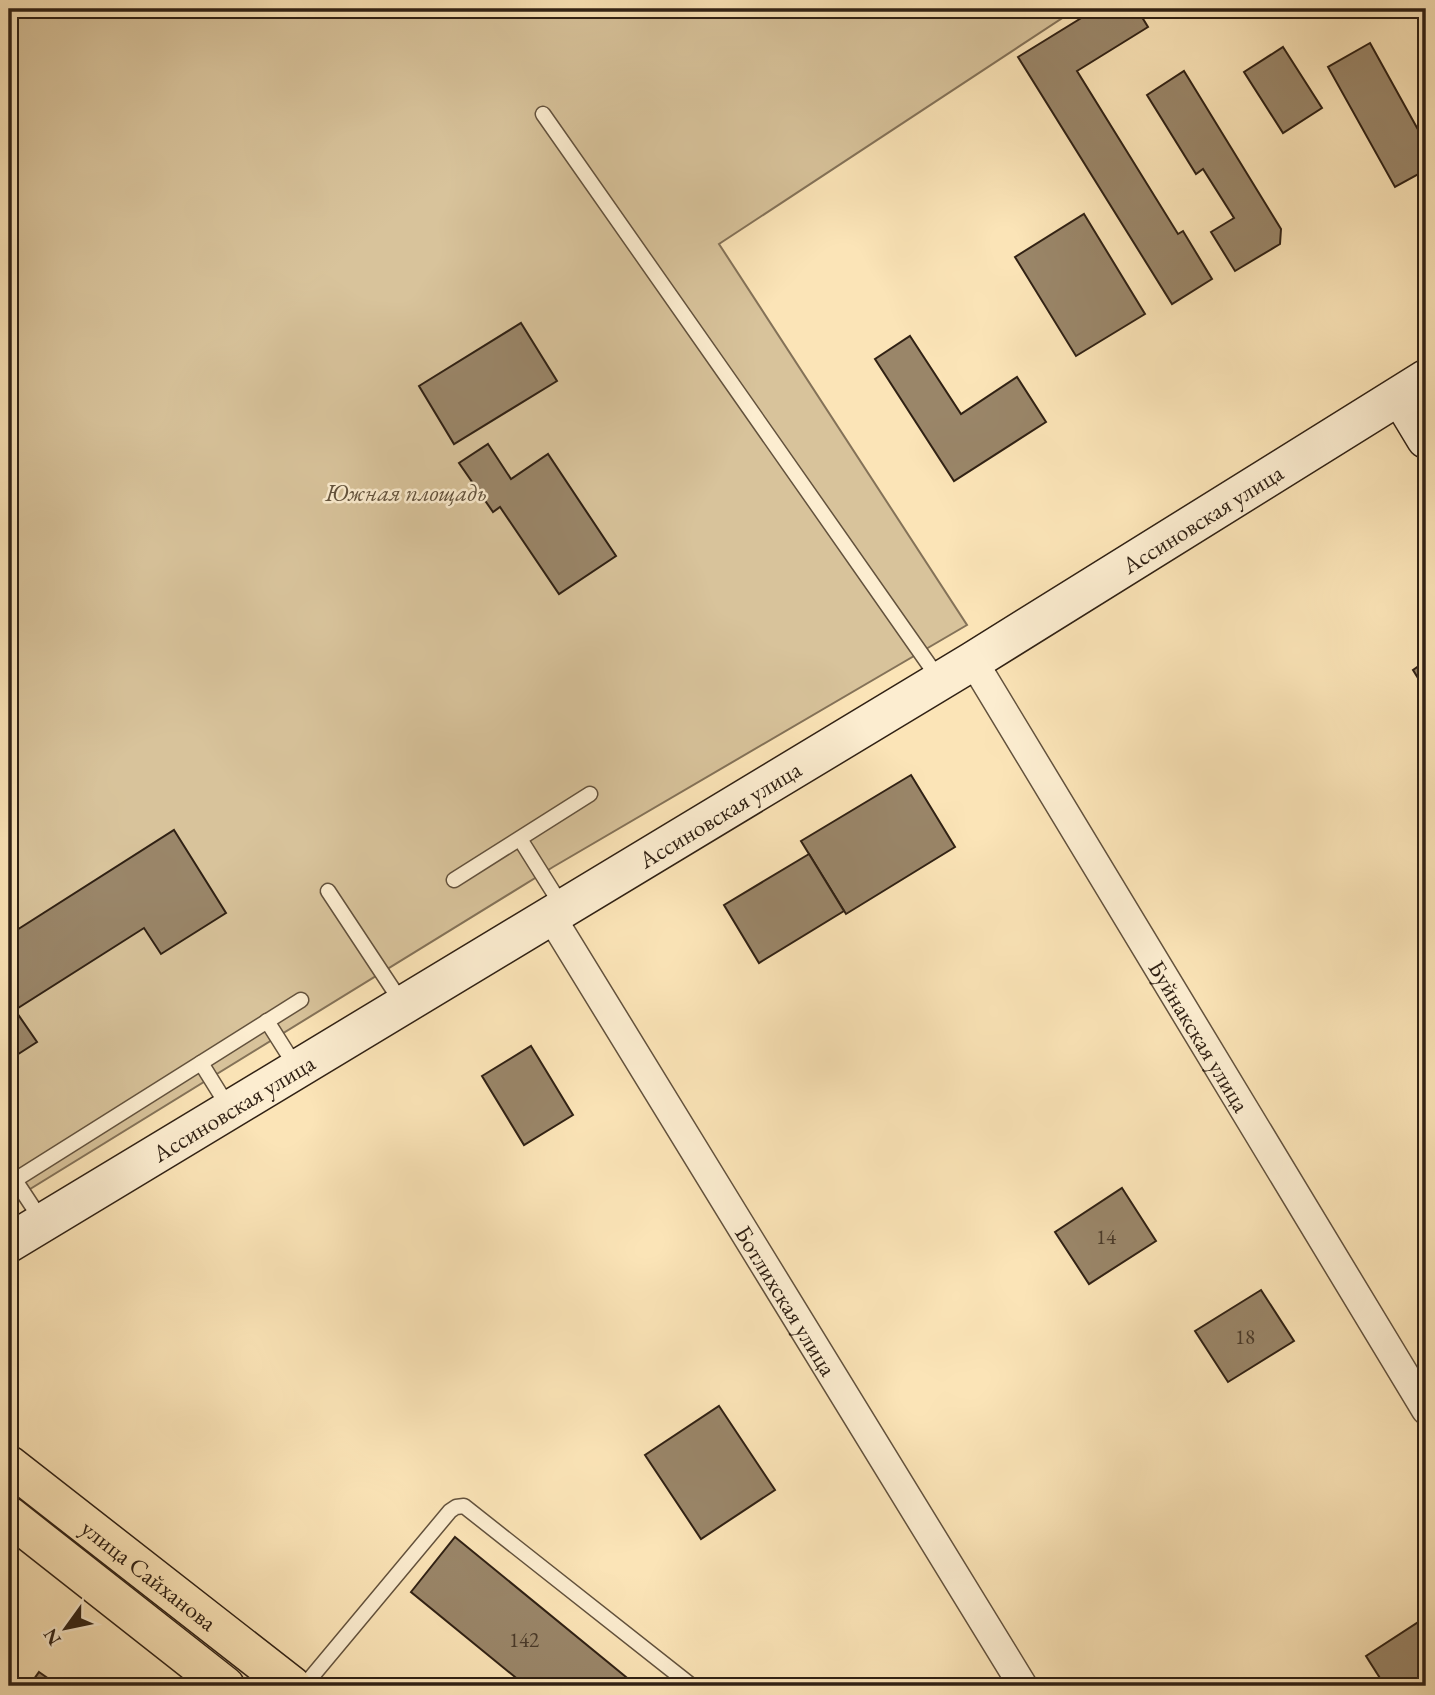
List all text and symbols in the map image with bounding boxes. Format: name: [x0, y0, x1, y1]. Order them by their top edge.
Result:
street label: Ассиновская улица: [1115, 456, 1289, 581]
park label: Южная площадь: [324, 477, 487, 508]
street label: Ассиновская улица: [632, 753, 807, 875]
street label: Буйнакская улица: [1142, 954, 1258, 1118]
street label: Ассиновская улица: [146, 1046, 321, 1169]
street label: Ботлихская улица: [728, 1219, 844, 1382]
house number: 14: [1096, 1223, 1117, 1250]
house number: 18: [1235, 1323, 1255, 1350]
street label: улица Сайханова: [75, 1512, 224, 1637]
north arrow: [32, 1594, 102, 1664]
text: N: [37, 1623, 67, 1650]
house number: 142: [509, 1626, 539, 1653]

